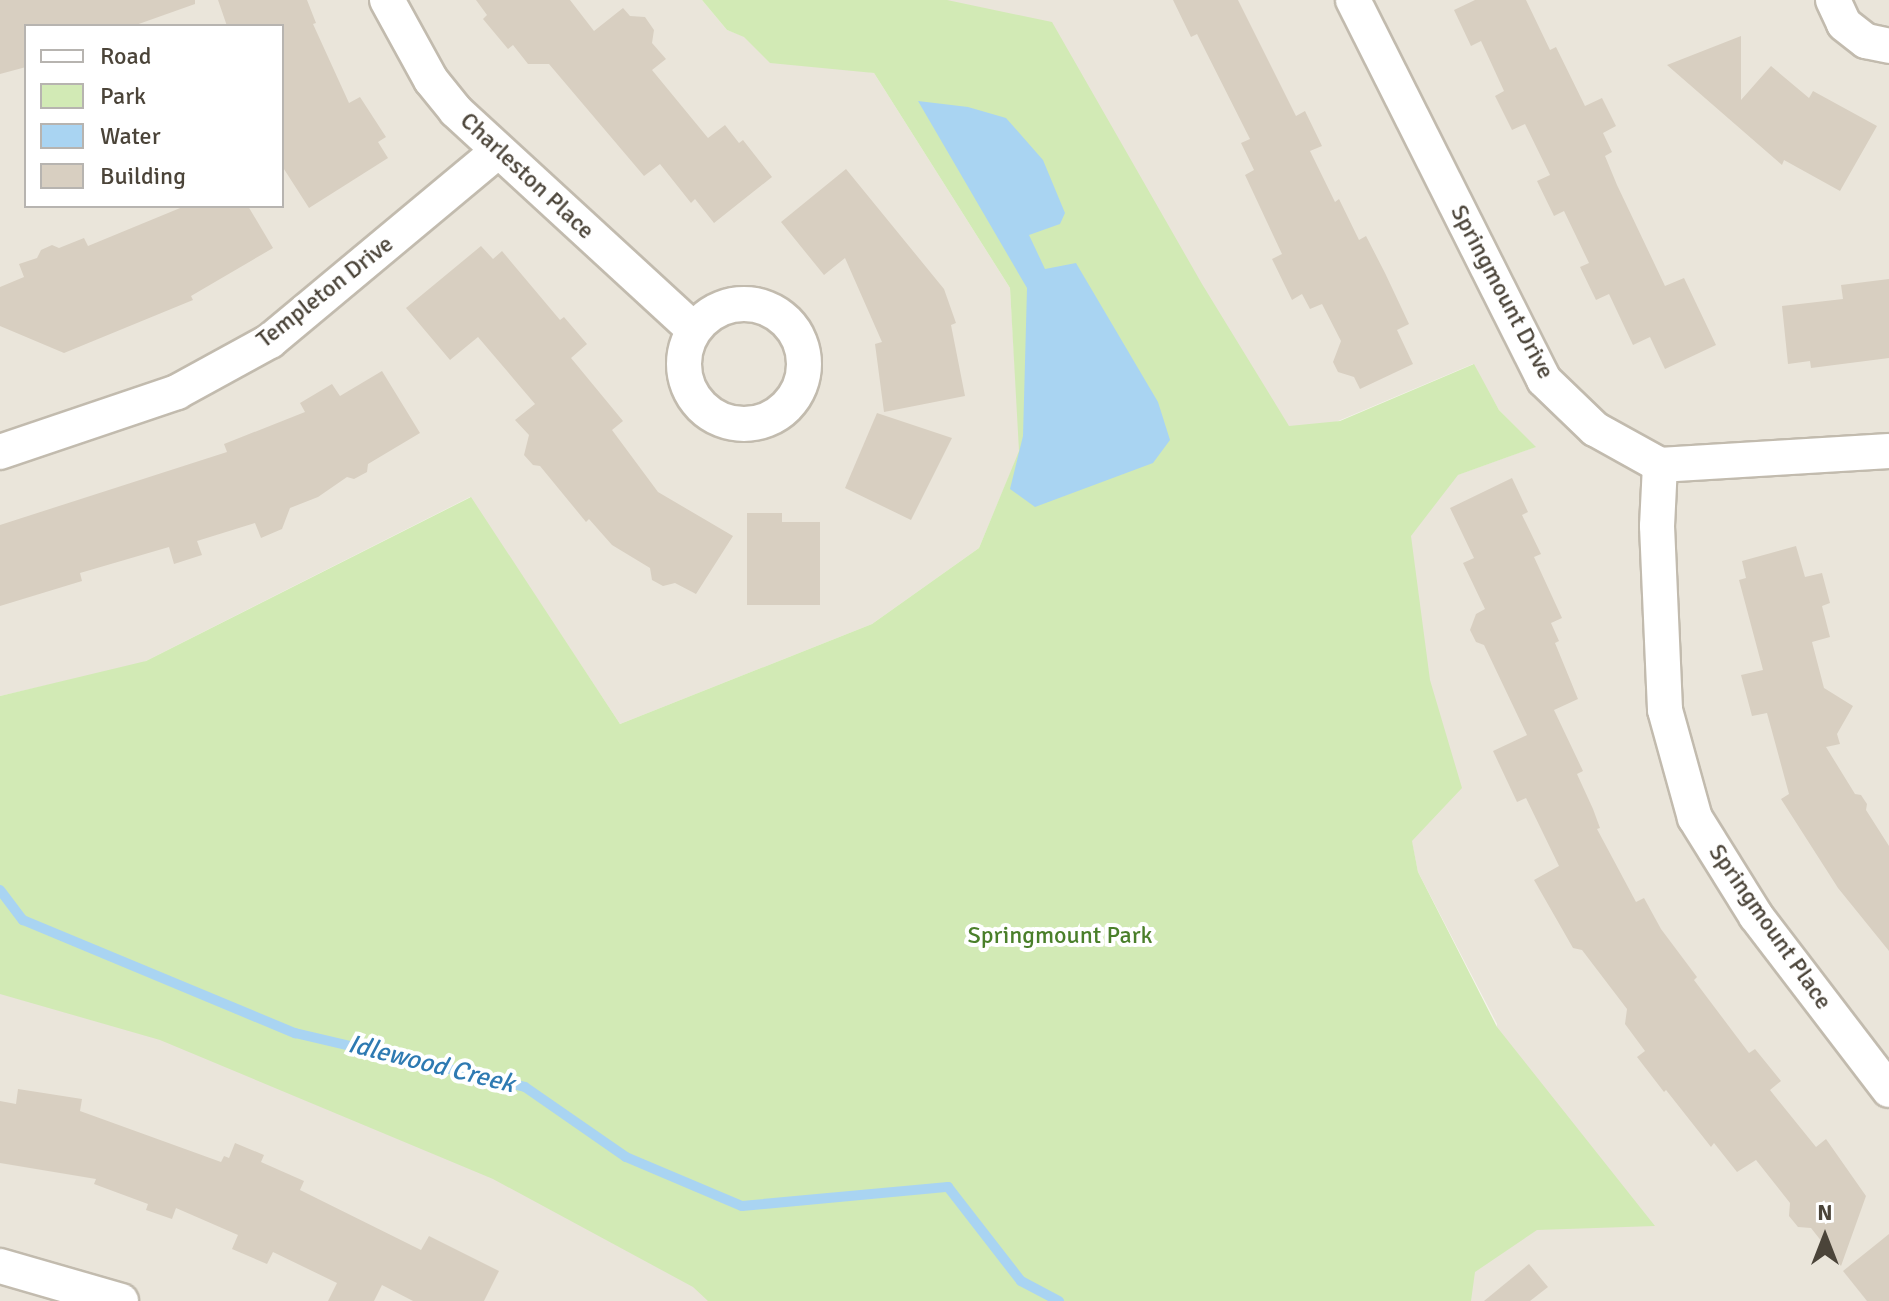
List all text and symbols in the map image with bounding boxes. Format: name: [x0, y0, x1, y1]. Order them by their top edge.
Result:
legend: [24, 24, 284, 208]
text: Road: [100, 41, 151, 71]
text: Park: [100, 81, 146, 111]
street label: Charleston Place: [454, 107, 600, 245]
text: Water: [100, 121, 160, 151]
text: Building: [100, 161, 186, 191]
street label: Springmount Drive: [1444, 200, 1560, 384]
street label: Templeton Drive: [251, 230, 399, 354]
street label: Springmount Place: [1702, 839, 1838, 1015]
park label: Springmount Park: [967, 922, 1153, 950]
water label: Idlewood Creek: [345, 1029, 517, 1101]
north arrow: [1785, 1197, 1865, 1277]
text: N: [1817, 1199, 1833, 1226]

